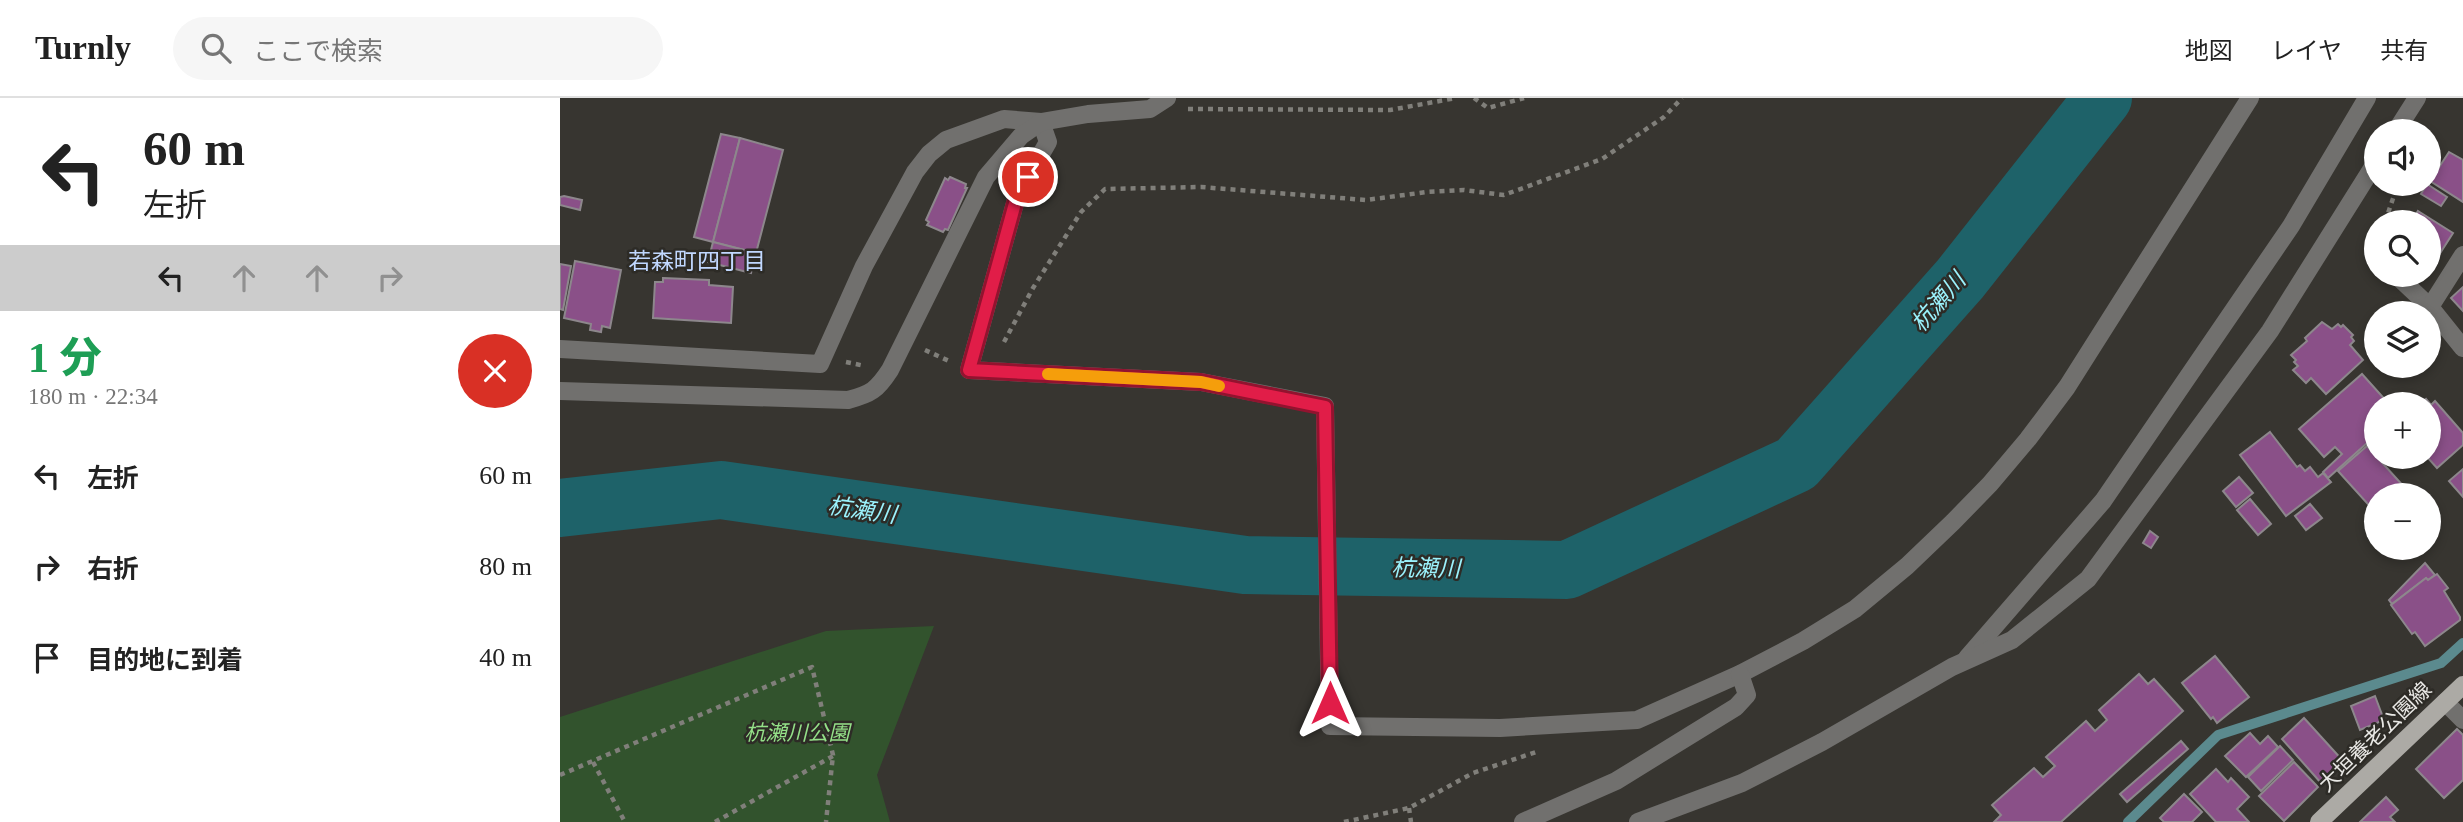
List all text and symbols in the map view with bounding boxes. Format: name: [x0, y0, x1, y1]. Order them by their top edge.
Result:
search box: [173, 17, 663, 80]
icon: search: [197, 29, 235, 67]
text: Turnly: [35, 30, 131, 66]
text: ここで検索: [253, 37, 383, 66]
text: 地図: [2185, 38, 2233, 64]
text: レイヤ: [2271, 38, 2342, 64]
text: 共有: [2380, 38, 2428, 64]
map controls: [2364, 119, 2441, 560]
button: sound: [2364, 119, 2441, 196]
text: 60 m: [143, 121, 245, 176]
icon: left: [28, 126, 119, 217]
pin: [998, 147, 1058, 207]
icon: arrive: [1009, 158, 1047, 196]
text: 左折: [143, 187, 207, 223]
button: search: [2364, 210, 2441, 287]
district label: 若森町四丁目: [628, 249, 766, 274]
icon: left: [152, 259, 190, 297]
icon: ahead: [225, 259, 263, 297]
icon: ahead: [298, 259, 336, 297]
icon: right: [371, 259, 409, 297]
water label: 杭瀬川: [1906, 266, 1972, 337]
button: layers: [2364, 301, 2441, 378]
button: close: [458, 334, 532, 408]
text: 1 分: [28, 335, 102, 381]
text: 180 m · 22:34: [28, 384, 158, 409]
button: +: [2364, 392, 2441, 469]
icon: left: [28, 457, 66, 495]
text: 60 m: [479, 461, 532, 490]
text: 左折: [87, 464, 139, 493]
button: −: [2364, 483, 2441, 560]
water label: 杭瀬川: [826, 493, 901, 528]
icon: right: [28, 548, 66, 586]
text: 80 m: [479, 552, 532, 581]
text: 右折: [87, 555, 139, 584]
water label: 杭瀬川: [1391, 555, 1464, 582]
icon: arrive: [28, 639, 66, 677]
text: 40 m: [479, 643, 532, 672]
text: 目的地に到着: [87, 646, 243, 675]
position arrow: [1293, 666, 1367, 740]
street label: 大垣養老公園線: [2314, 677, 2436, 797]
park label: 杭瀬川公園: [745, 721, 852, 745]

